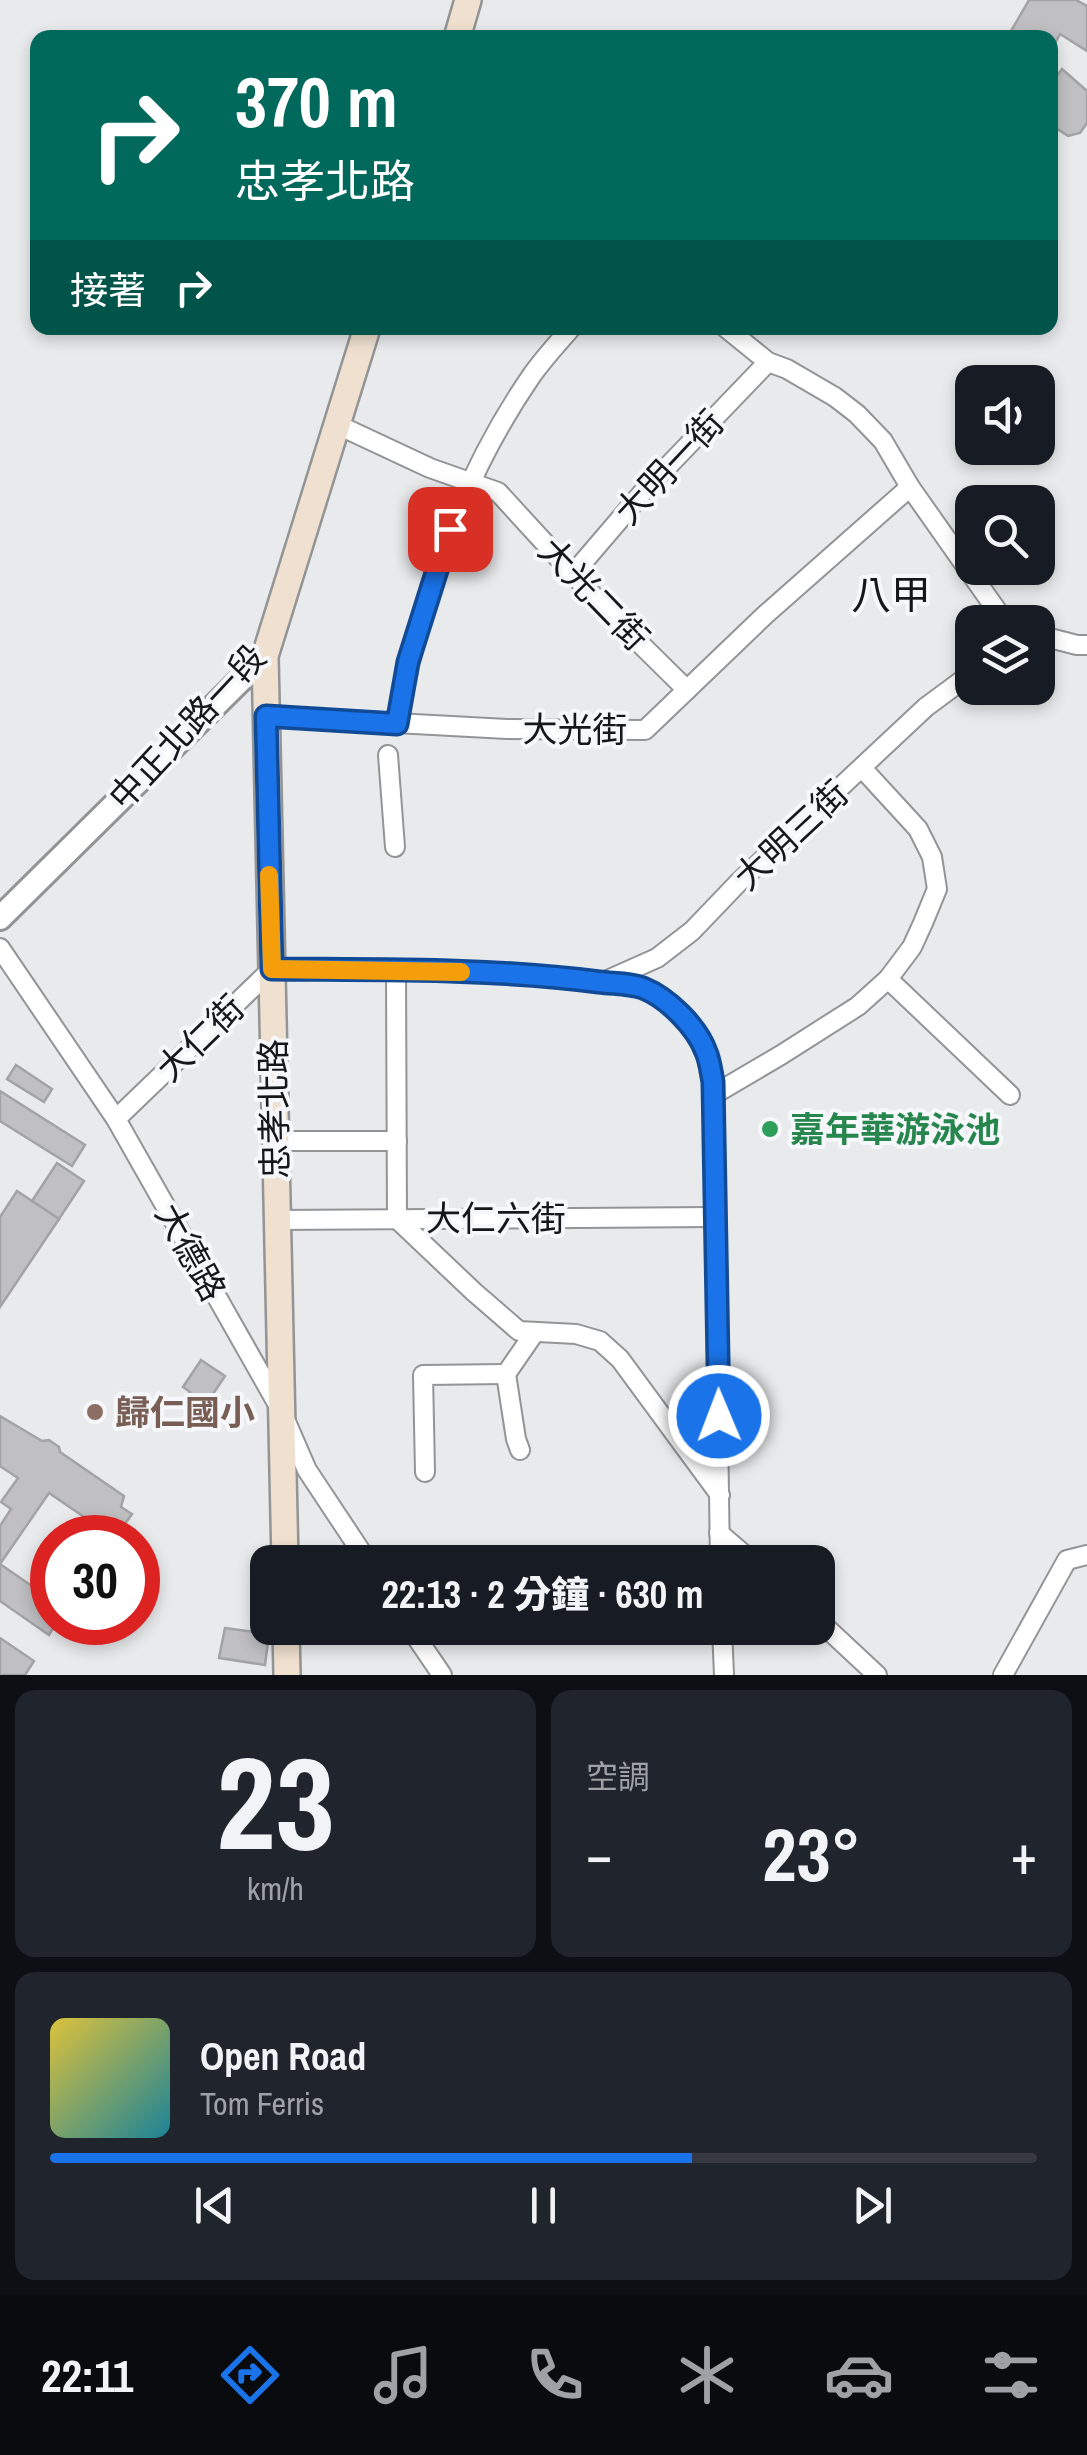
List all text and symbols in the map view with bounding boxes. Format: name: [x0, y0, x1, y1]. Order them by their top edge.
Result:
text: 370 m: [235, 55, 398, 149]
icon: right: [70, 70, 200, 200]
text: 忠孝北路: [235, 150, 415, 211]
icon: right: [166, 260, 221, 315]
text: 接著: [70, 265, 146, 316]
map controls: [955, 365, 1055, 705]
button: sound: [955, 365, 1055, 465]
street label: 大明一街: [604, 400, 734, 534]
button: search: [955, 485, 1055, 585]
pin: [408, 487, 493, 572]
icon: arrive: [423, 502, 478, 557]
street label: 大光二街: [528, 527, 660, 661]
district label: 八甲: [851, 568, 931, 621]
button: layers: [955, 605, 1055, 705]
street label: 中正北路一段: [98, 634, 276, 820]
street label: 大光街: [522, 706, 628, 753]
street label: 大明三街: [724, 770, 858, 900]
street label: 大仁街: [146, 985, 254, 1091]
street label: 忠孝北路: [249, 1039, 299, 1179]
place label: 嘉年華游泳池: [790, 1106, 1000, 1153]
marker: 嘉年華游泳池: [759, 1118, 781, 1140]
street label: 大德路: [145, 1195, 237, 1309]
street label: 大仁六街: [426, 1195, 566, 1242]
position arrow: [667, 1364, 771, 1468]
place label: 歸仁國小: [115, 1389, 255, 1436]
marker: 歸仁國小: [84, 1401, 106, 1423]
speed limit sign: 30: [30, 1515, 160, 1645]
text: 22:13 · 2 分鐘 · 630 m: [381, 1569, 704, 1620]
text: 23: [216, 1714, 335, 1890]
text: 空調: [586, 1755, 650, 1798]
text: 23°: [762, 1803, 861, 1904]
text: −: [586, 1817, 612, 1891]
text: +: [1011, 1817, 1037, 1891]
text: km/h: [247, 1867, 304, 1910]
text: Open Road: [200, 2031, 366, 2082]
text: Tom Ferris: [200, 2082, 324, 2125]
icon: previous: [187, 2178, 242, 2233]
icon: pause: [516, 2178, 571, 2233]
icon: next: [845, 2178, 900, 2233]
icon: directions: [215, 2340, 285, 2410]
icon: music: [368, 2340, 438, 2410]
icon: phone: [520, 2340, 590, 2410]
icon: climate: [672, 2340, 742, 2410]
icon: car: [824, 2340, 894, 2410]
icon: filters: [976, 2340, 1046, 2410]
text: 22:11: [41, 2345, 133, 2406]

